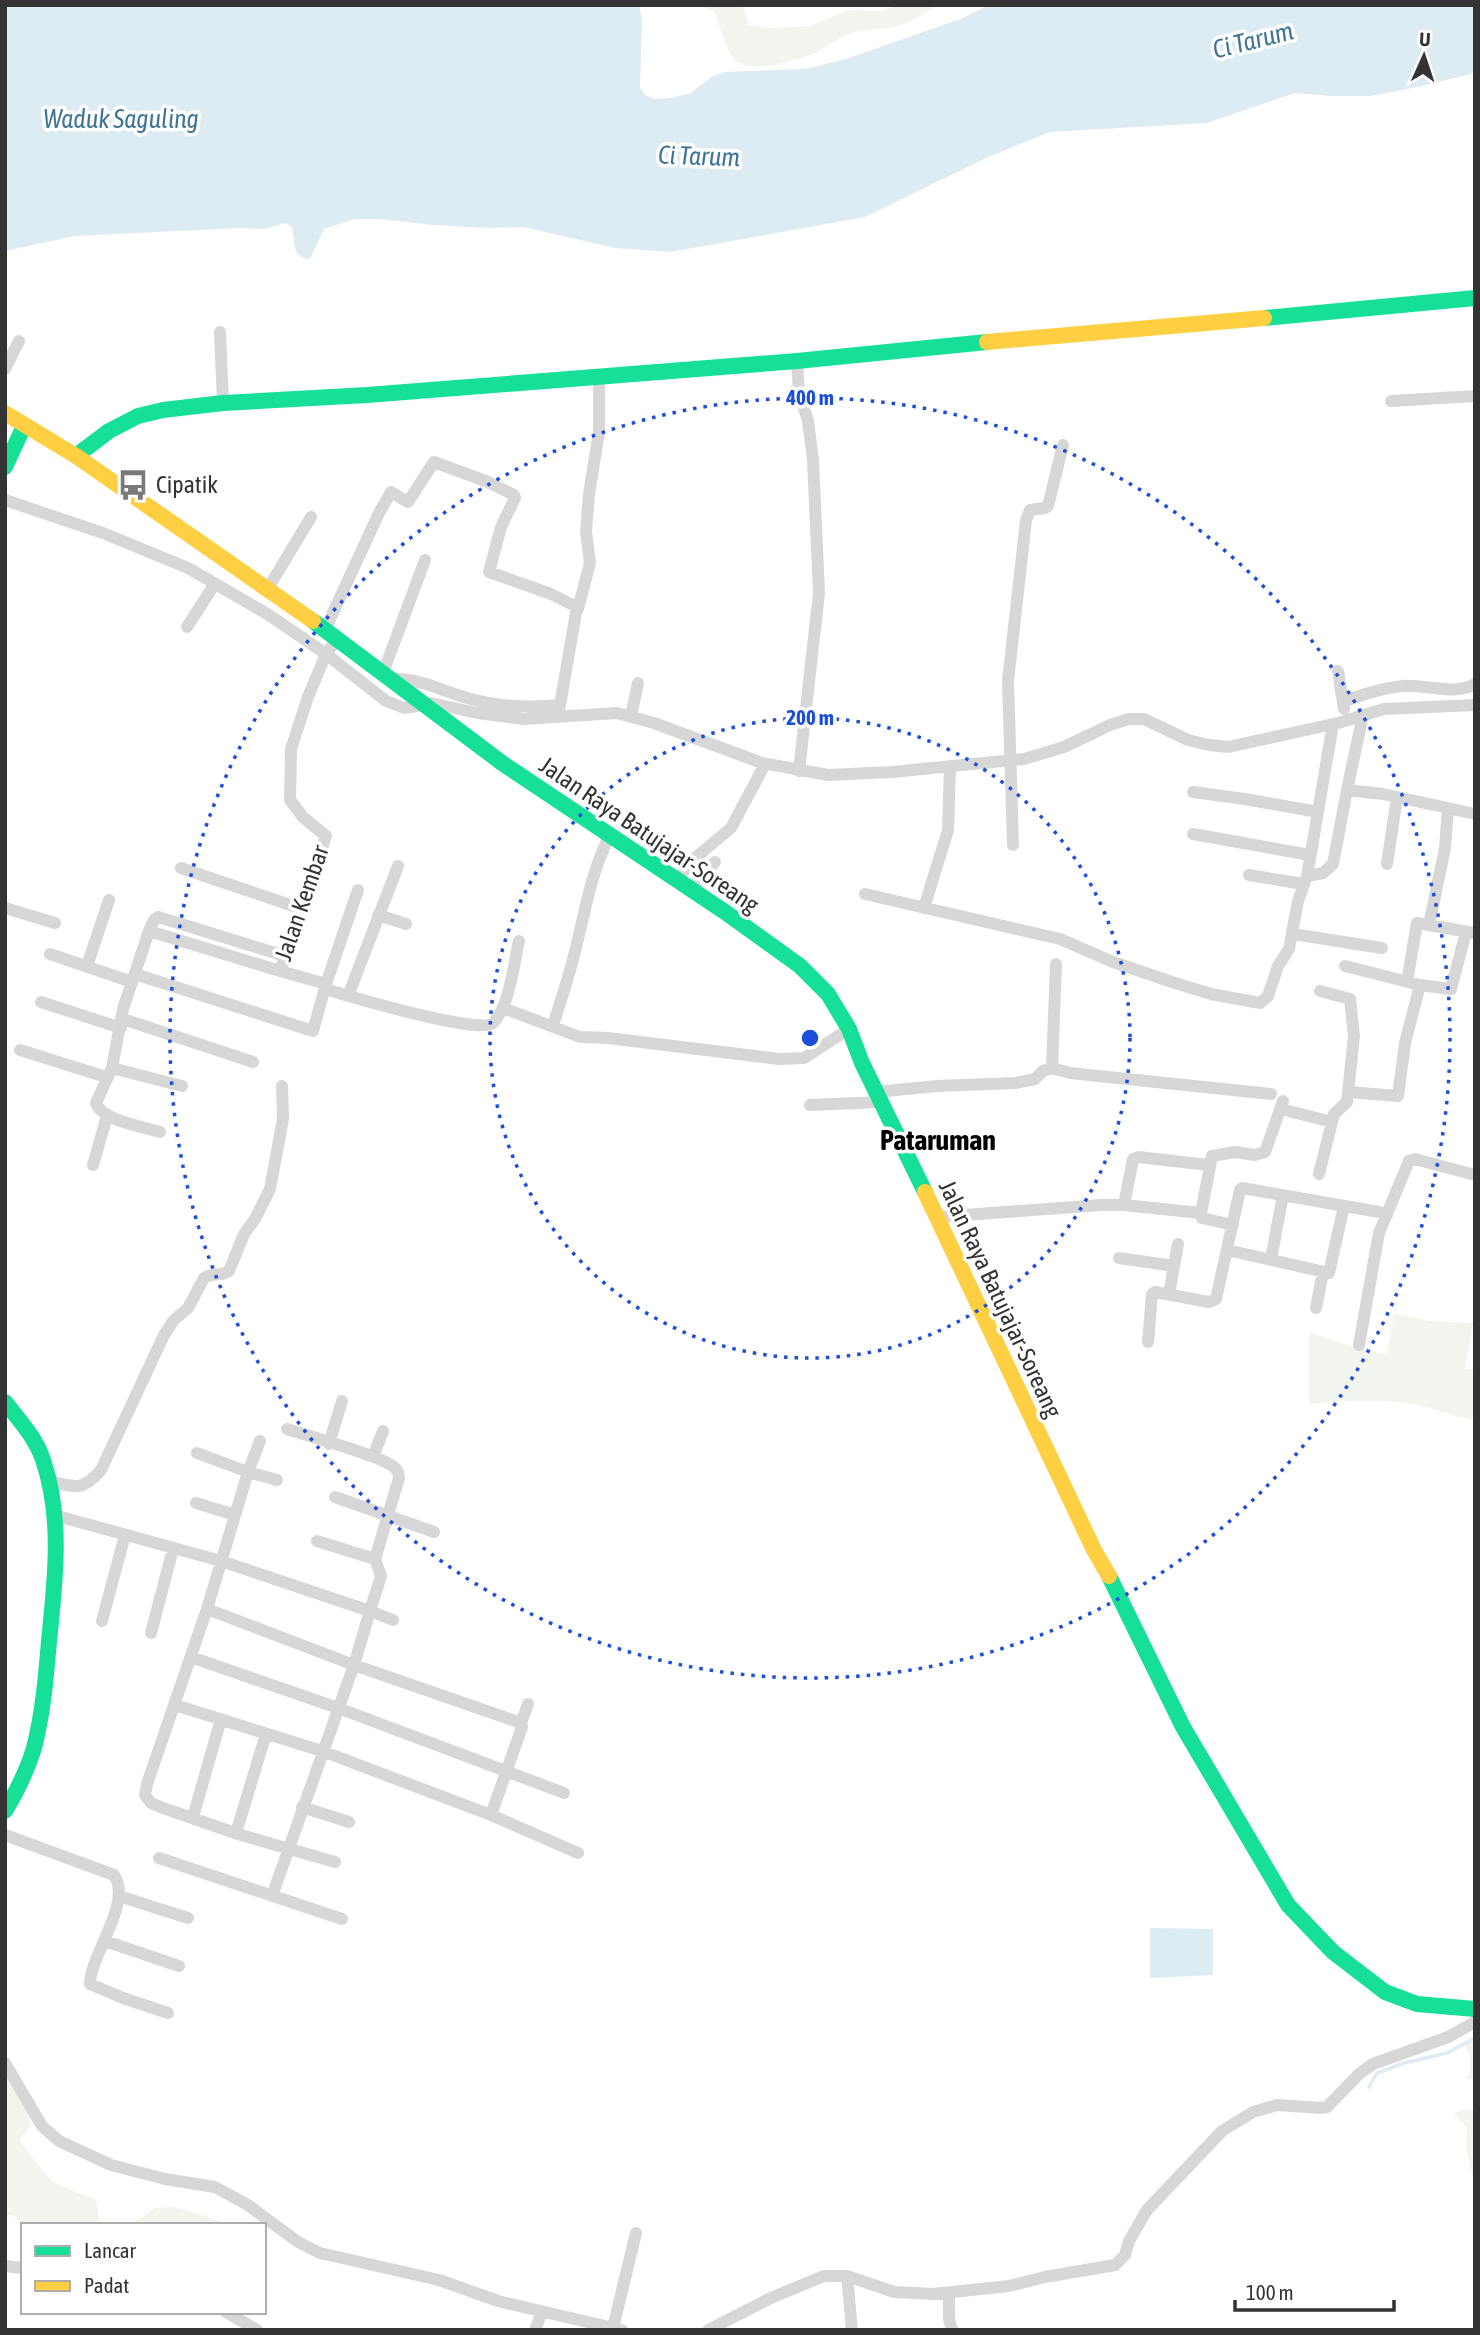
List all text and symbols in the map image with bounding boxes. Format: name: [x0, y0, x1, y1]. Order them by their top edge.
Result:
water label: Ci Tarum: [1210, 15, 1297, 64]
north arrow: [1389, 21, 1459, 91]
text: U: [1419, 28, 1431, 50]
water label: Waduk Saguling: [43, 104, 199, 134]
water label: Ci Tarum: [657, 140, 741, 172]
text: 400 m: [785, 385, 834, 409]
bus stop icon: Cipatik: [116, 468, 150, 502]
place label: Cipatik: [156, 471, 218, 498]
text: 200 m: [786, 705, 834, 729]
street label: Jalan Raya Batujajar-Soreang: [535, 751, 765, 918]
street label: Jalan Kembar: [269, 841, 334, 964]
centre of rings: [798, 1026, 822, 1050]
district label: Pataruman: [880, 1124, 996, 1156]
street label: Jalan Raya Batujajar-Soreang: [934, 1176, 1068, 1422]
legend: [21, 2223, 266, 2314]
text: Lancar: [84, 2238, 137, 2262]
scale bar: [1235, 2268, 1394, 2312]
text: Padat: [84, 2273, 129, 2297]
text: 100 m: [1246, 2280, 1294, 2304]

